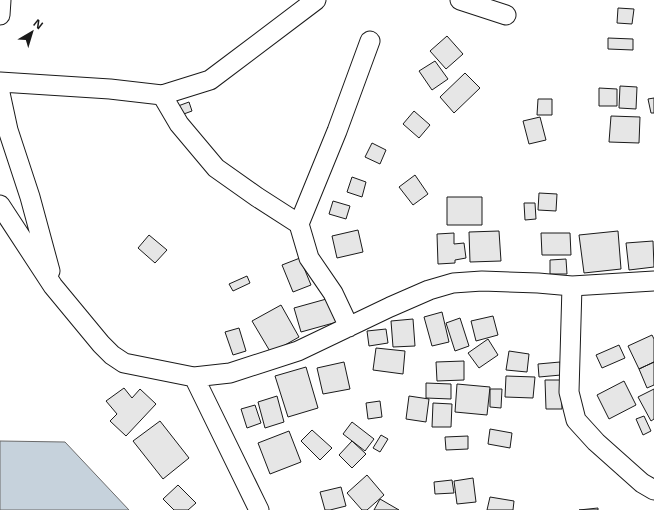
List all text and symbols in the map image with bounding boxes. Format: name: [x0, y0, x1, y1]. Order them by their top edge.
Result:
north arrow: [12, 12, 52, 52]
text: N: [30, 15, 47, 32]

